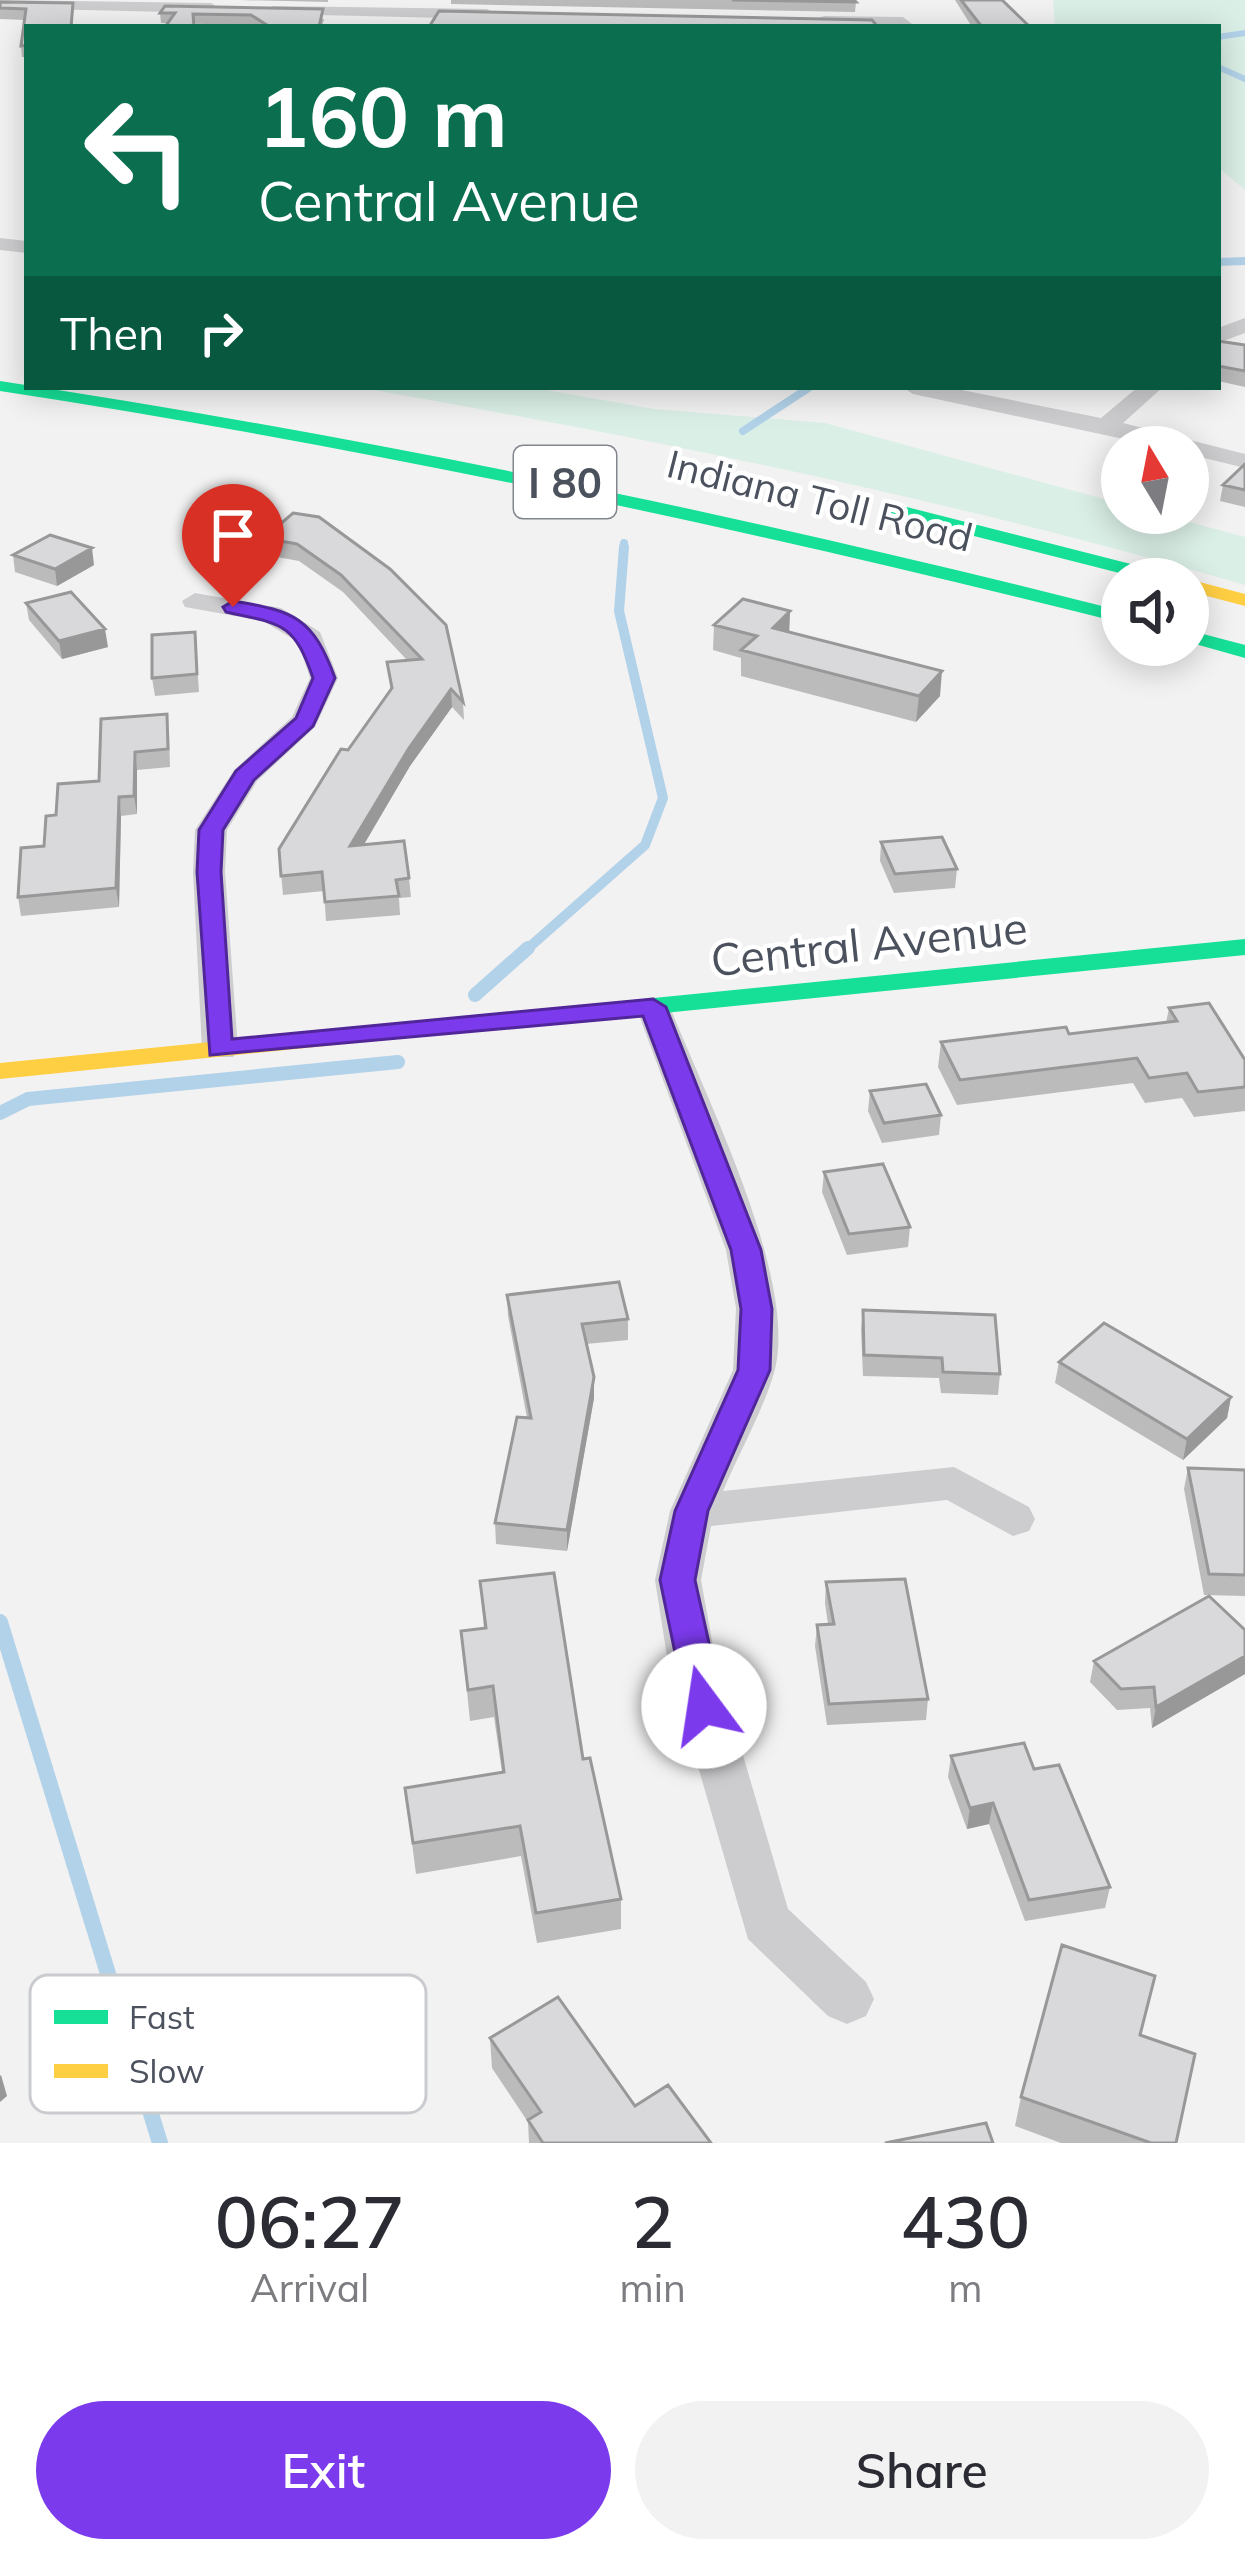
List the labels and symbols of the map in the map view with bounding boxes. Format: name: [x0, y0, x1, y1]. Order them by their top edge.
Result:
north arrow: [1101, 426, 1209, 534]
street label: Indiana Toll Road: [662, 438, 978, 562]
road number: I 80: [514, 446, 616, 518]
pin: [182, 484, 284, 607]
street label: Central Avenue: [708, 899, 1030, 987]
position arrow: [641, 1643, 767, 1769]
legend: [30, 1975, 426, 2113]
text: Fast: [129, 1996, 194, 2037]
text: Slow: [129, 2050, 205, 2091]

